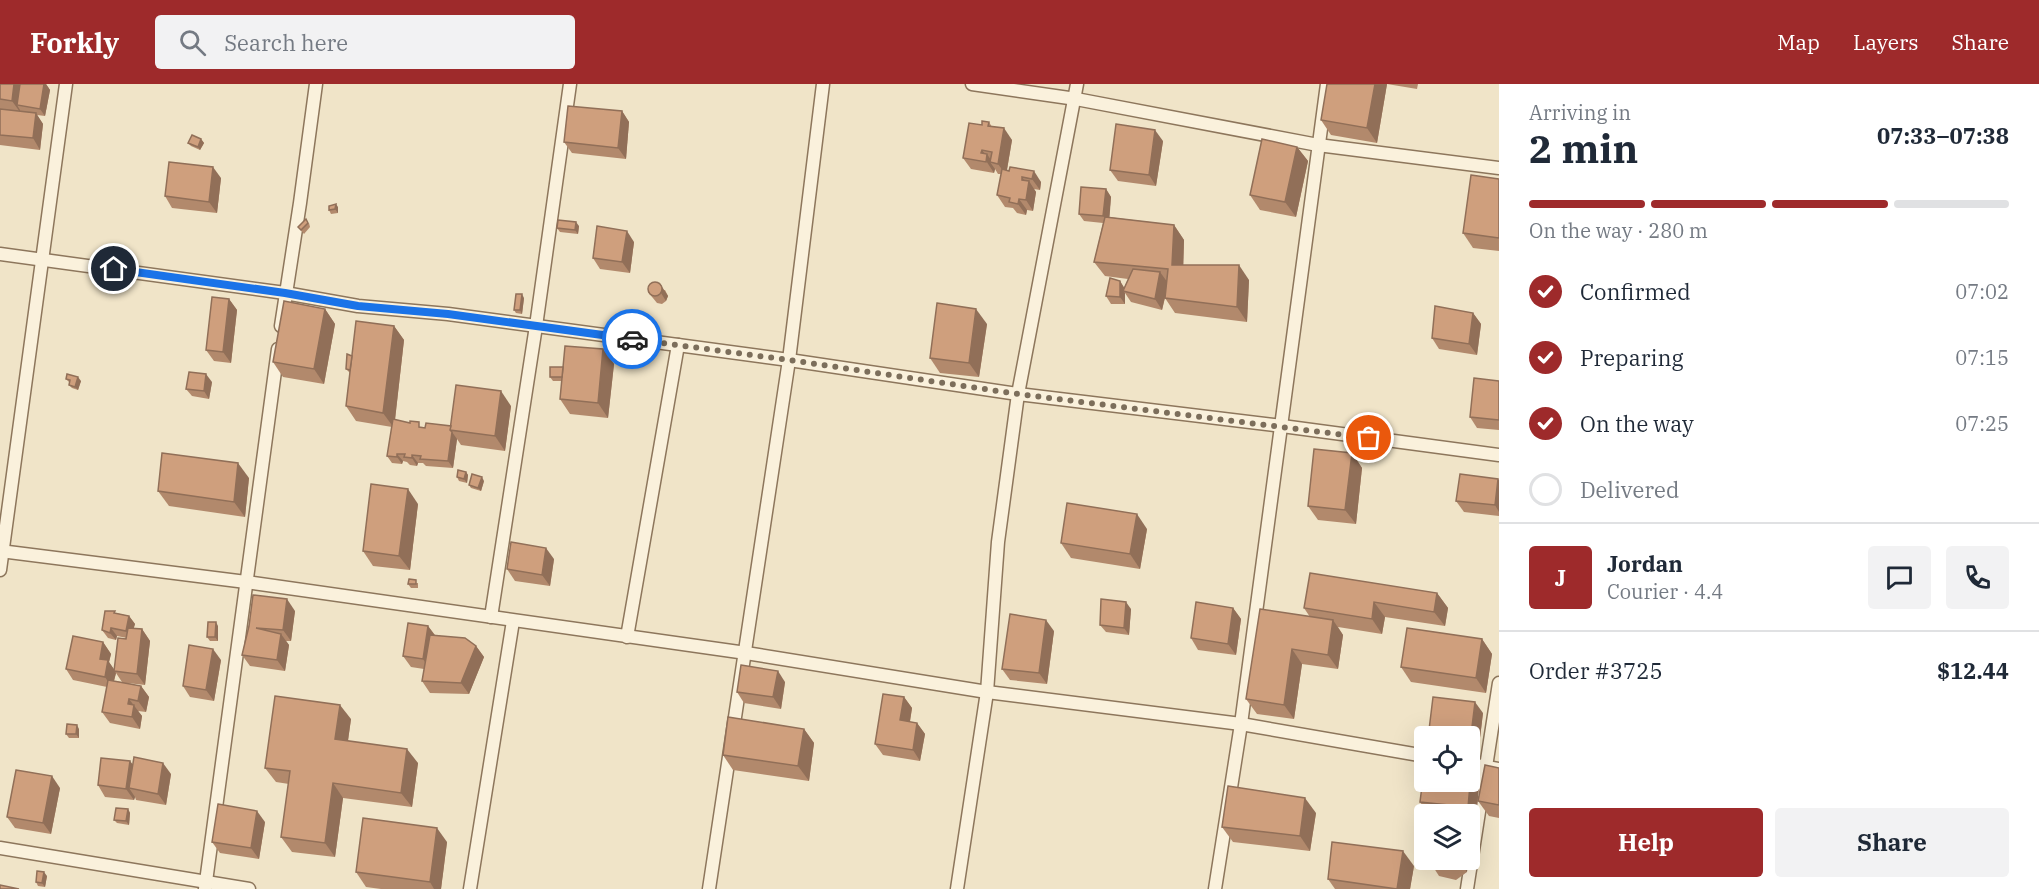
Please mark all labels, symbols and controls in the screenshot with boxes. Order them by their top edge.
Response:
search box [155,15,575,69]
text: Forkly [30,24,119,61]
icon: search [176,26,209,59]
text: Search here [224,28,348,57]
text: Map [1777,28,1820,56]
text: Layers [1853,28,1919,56]
text: Share [1952,28,2009,56]
text: Arriving in [1529,99,1631,126]
text: 07:33–07:38 [1877,121,2009,150]
text: 2 min [1529,123,1638,174]
text: On the way · 280 m [1529,217,1708,244]
pin [88,243,139,294]
icon: home [97,252,130,285]
icon: check [1529,275,1562,308]
text: Confirmed [1580,277,1691,306]
text: 07:02 [1955,278,2009,305]
courier [602,309,662,369]
icon: car [616,323,649,356]
icon: check [1529,341,1562,374]
text: Preparing [1580,343,1684,372]
text: 07:15 [1955,344,2009,371]
icon: check [1529,407,1562,440]
text: On the way [1580,409,1694,438]
text: 07:25 [1955,410,2009,437]
pin [1343,412,1394,463]
icon: bag [1352,421,1385,454]
text: Delivered [1580,475,1679,504]
button: chat [1868,546,1931,609]
button: phone [1946,546,2009,609]
text: Jordan [1607,549,1683,578]
text: J [1555,563,1566,592]
text: Courier · 4.4 [1607,578,1723,605]
text: Order #3725 [1529,656,1663,685]
text: $12.44 [1937,656,2009,685]
map controls [1414,726,1480,870]
button: locate [1414,726,1480,792]
button: layers [1414,804,1480,870]
button: Help [1529,808,1763,877]
button: Share [1775,808,2009,877]

